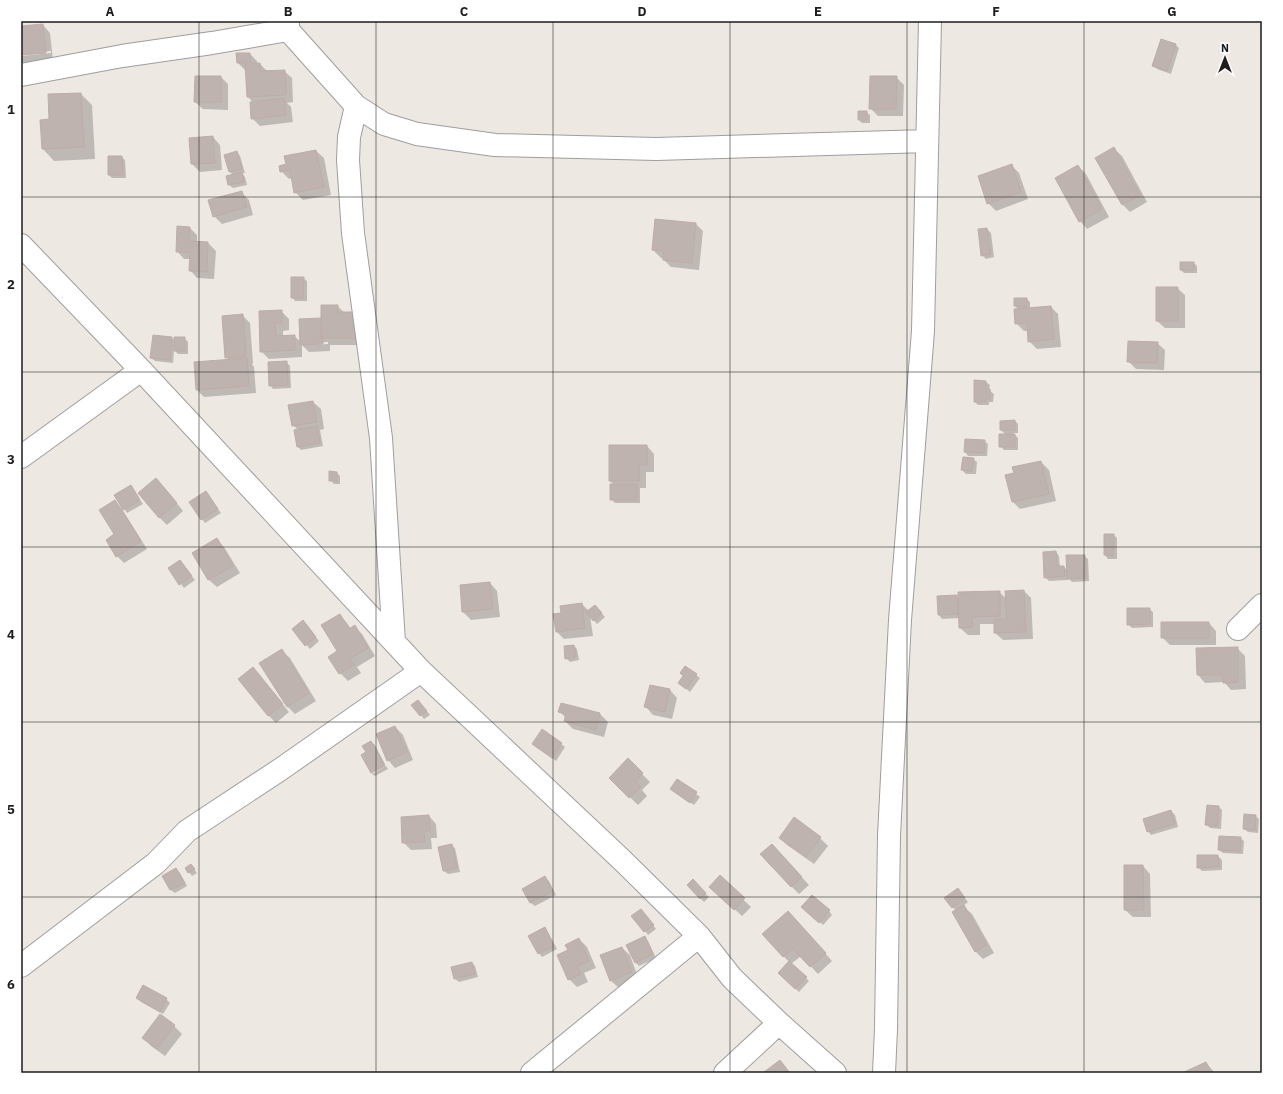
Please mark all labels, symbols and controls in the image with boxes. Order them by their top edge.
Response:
text: A [106,3,115,20]
text: B [284,3,293,20]
text: C [460,3,469,20]
text: D [637,3,647,20]
text: E [814,3,822,20]
text: F [992,3,1000,20]
text: G [1167,3,1177,20]
north arrow [1205,38,1245,78]
text: N [1221,41,1229,55]
text: 1 [7,101,15,118]
text: 2 [7,276,15,293]
text: 3 [7,451,15,468]
text: 4 [7,626,15,643]
text: 5 [7,801,15,818]
text: 6 [7,976,15,993]

